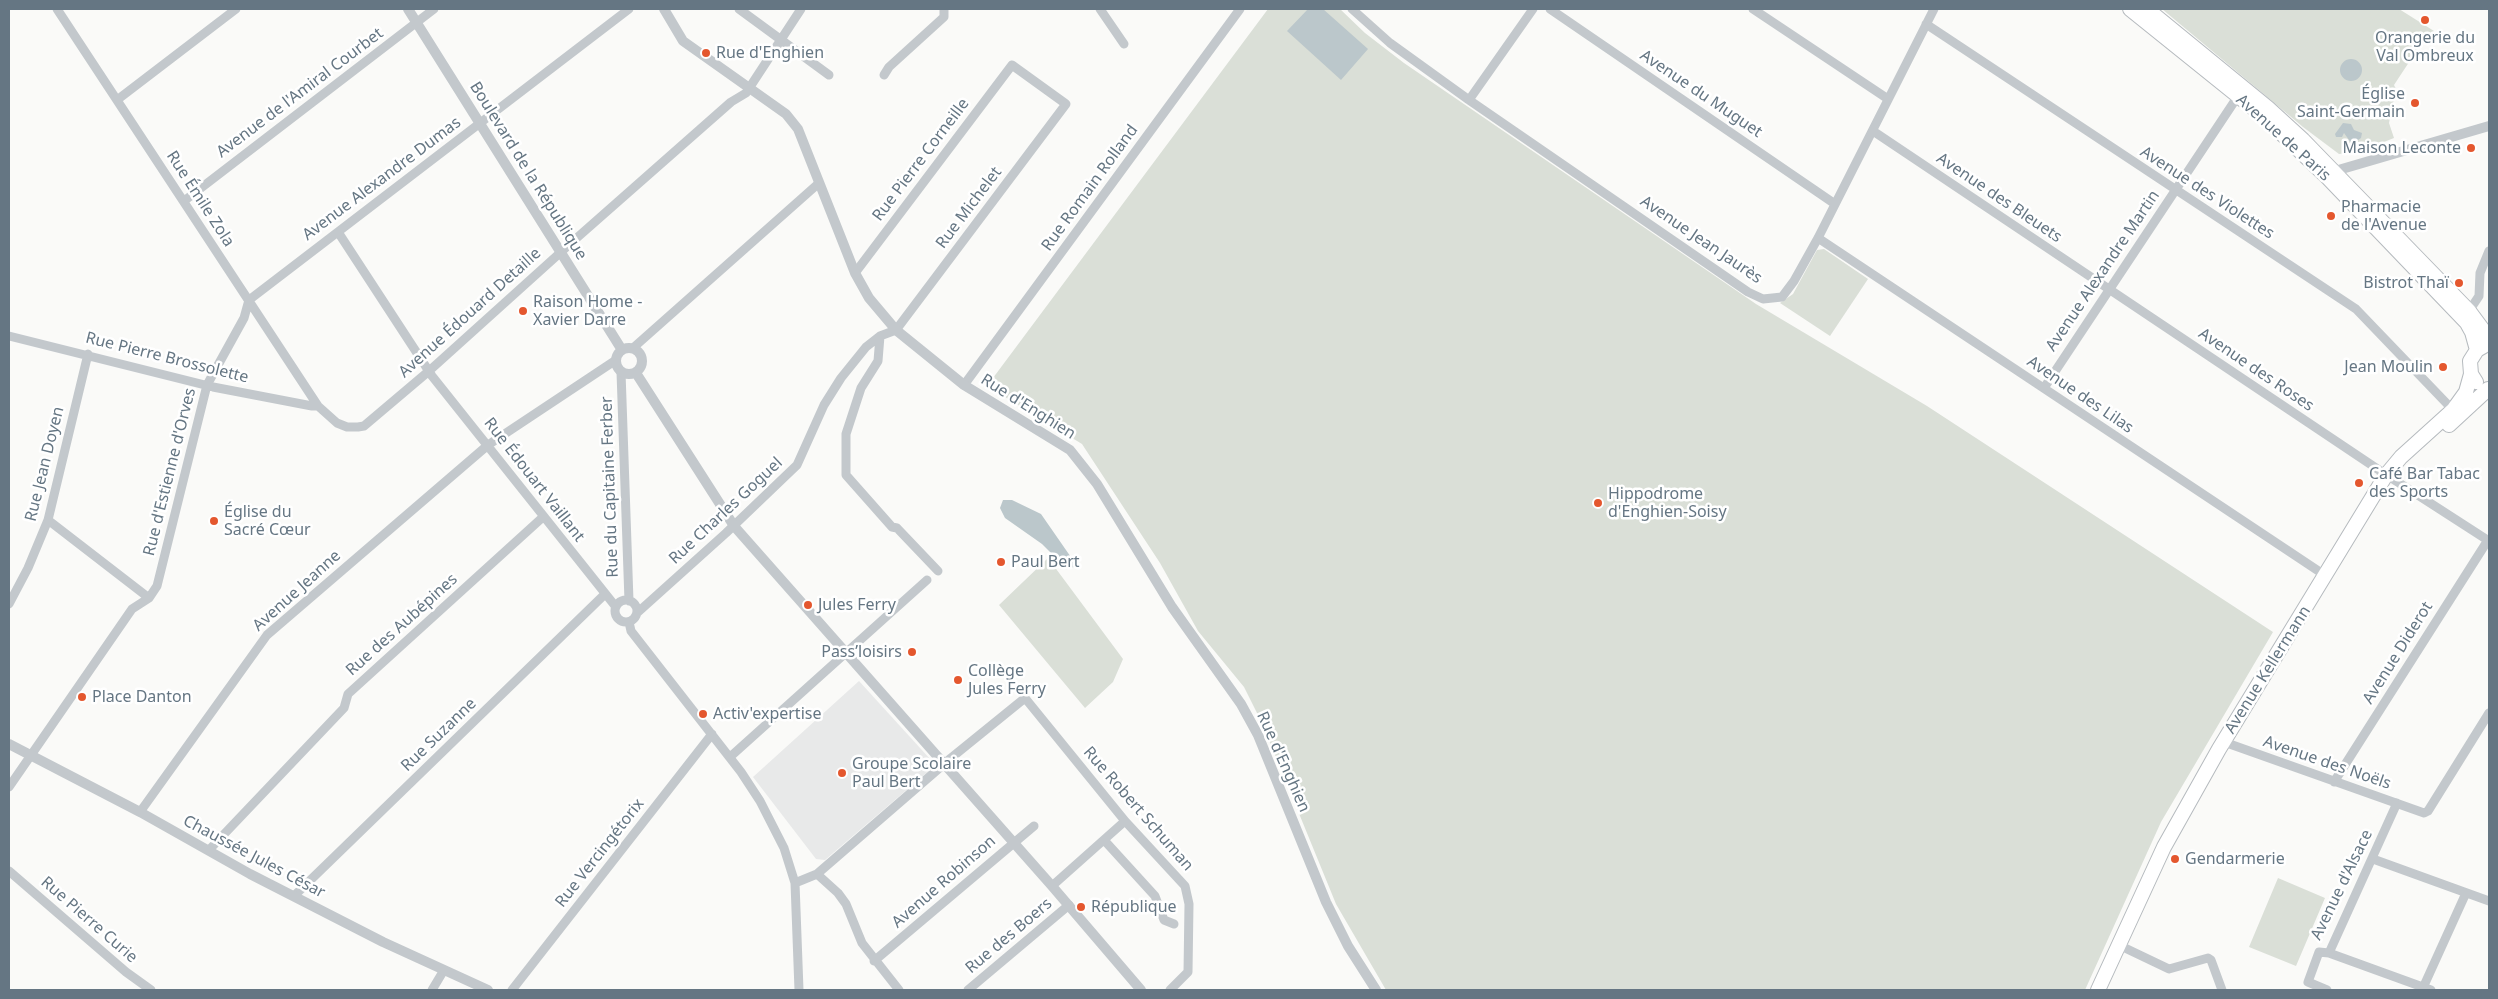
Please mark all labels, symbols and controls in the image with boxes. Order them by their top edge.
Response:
marker: Orangerie du Val Ombreux [2419,14,2431,26]
street label: Avenue de l'Amiral Courbet [213,24,387,162]
place label: Orangerie du Val Ombreux [2375,28,2475,66]
place label: Rue d'Enghien [716,43,824,63]
street label: Avenue du Muguet [1636,46,1766,142]
marker: Rue d'Enghien [700,47,712,59]
street label: Boulevard de la République [465,79,591,263]
place label: Église Saint-Germain [2297,84,2405,122]
street label: Avenue de Paris [2232,91,2334,185]
street label: Rue Pierre Corneille [869,95,973,225]
marker: Église Saint-Germain [2409,97,2421,109]
street label: Avenue Alexandre Dumas [299,113,465,245]
street label: Rue Romain Rolland [1038,121,1142,255]
place label: Maison Leconte [2343,138,2461,158]
marker: Maison Leconte [2465,142,2477,154]
street label: Avenue des Violettes [2136,143,2278,243]
street label: Rue Émile Zola [162,148,238,250]
street label: Avenue des Bleuets [1933,149,2065,247]
street label: Rue Michelet [932,163,1006,253]
street label: Avenue Alexandre Martin [2042,187,2164,355]
street label: Avenue Jean Jaurès [1636,192,1766,288]
place label: Pharmacie de l'Avenue [2341,197,2427,235]
marker: Pharmacie de l'Avenue [2325,210,2337,222]
street label: Avenue Édouard Detaille [395,244,545,382]
place label: Bistrot Thaï [2363,273,2449,293]
marker: Bistrot Thaï [2453,277,2465,289]
place label: Raison Home - Xavier Darre [533,292,642,330]
marker: Raison Home - Xavier Darre [517,305,529,317]
street label: Avenue des Roses [2195,324,2317,416]
street label: Rue Pierre Brossolette [84,328,250,388]
street label: Avenue des Lilas [2023,352,2137,438]
place label: Jean Moulin [2344,357,2433,377]
marker: Jean Moulin [2437,361,2449,373]
street label: Rue d'Enghien [977,370,1079,444]
street label: Rue d'Estienne d'Orves [140,386,200,558]
street label: Rue du Capitaine Ferber [597,396,623,578]
street label: Rue Jean Doyen [21,405,69,523]
street label: Rue Édouart Vaillant [480,414,588,546]
street label: Rue Charles Goguel [665,454,787,568]
place label: Café Bar Tabac des Sports [2369,464,2480,502]
marker: Café Bar Tabac des Sports [2353,477,2365,489]
place label: Hippodrome d'Enghien-Soisy [1608,484,1727,522]
marker: Hippodrome d'Enghien-Soisy [1592,497,1604,509]
place label: Église du Sacré Cœur [224,502,311,540]
marker: Église du Sacré Cœur [208,515,220,527]
street label: Avenue Jeanne [249,547,345,635]
place label: Paul Bert [1011,552,1080,572]
marker: Paul Bert [995,556,1007,568]
street label: Rue des Aubépines [342,570,462,680]
place label: Jules Ferry [818,595,896,615]
street label: Avenue Diderot [2359,598,2437,708]
marker: Jules Ferry [802,599,814,611]
street label: Avenue Kellermann [2221,603,2315,737]
place label: Pass’loisirs [821,642,902,662]
marker: Pass’loisirs [906,646,918,658]
place label: Collège Jules Ferry [968,661,1046,699]
marker: Collège Jules Ferry [952,674,964,686]
place label: Place Danton [92,687,192,707]
marker: Place Danton [76,691,88,703]
street label: Rue Suzanne [397,694,481,776]
place label: Activ'expertise [713,704,821,724]
marker: Activ'expertise [697,708,709,720]
street label: Rue d'Enghien [1252,709,1314,815]
street label: Avenue des Noëls [2261,732,2393,794]
street label: Rue Robert Schuman [1079,743,1197,875]
place label: Groupe Scolaire Paul Bert [852,754,971,792]
marker: Groupe Scolaire Paul Bert [836,767,848,779]
street label: Rue Vercingétorix [552,795,648,911]
street label: Chaussée Jules César [180,811,328,903]
street label: Avenue d'Alsace [2307,827,2377,943]
street label: Avenue Robinson [888,832,1000,932]
place label: Gendarmerie [2185,849,2285,869]
marker: Gendarmerie [2169,853,2181,865]
street label: Rue Pierre Curie [37,873,141,967]
street label: Rue des Boers [962,894,1056,978]
place label: République [1091,897,1177,917]
marker: République [1075,901,1087,913]

